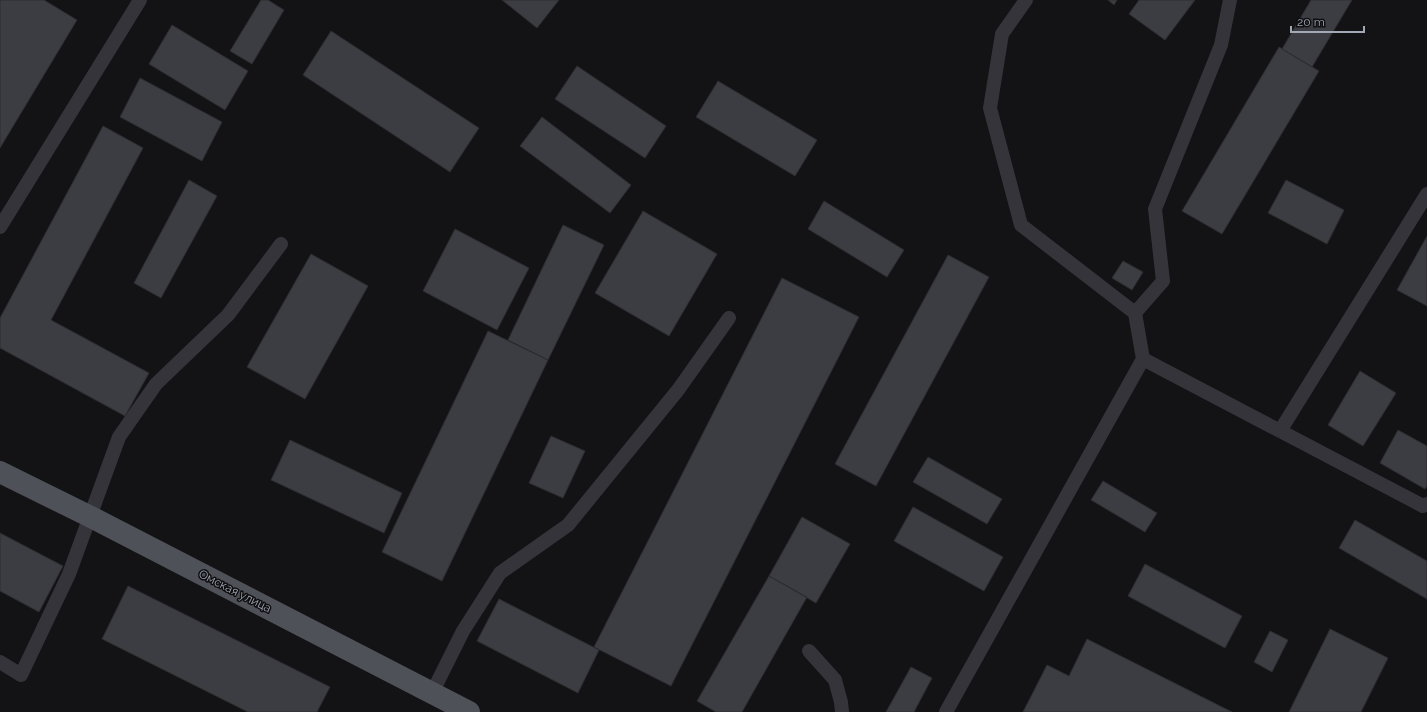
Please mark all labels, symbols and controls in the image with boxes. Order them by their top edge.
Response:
scale bar [1291,8,1364,34]
text: 20 m [1297,15,1325,29]
street label: Омская улица [196,567,274,615]

